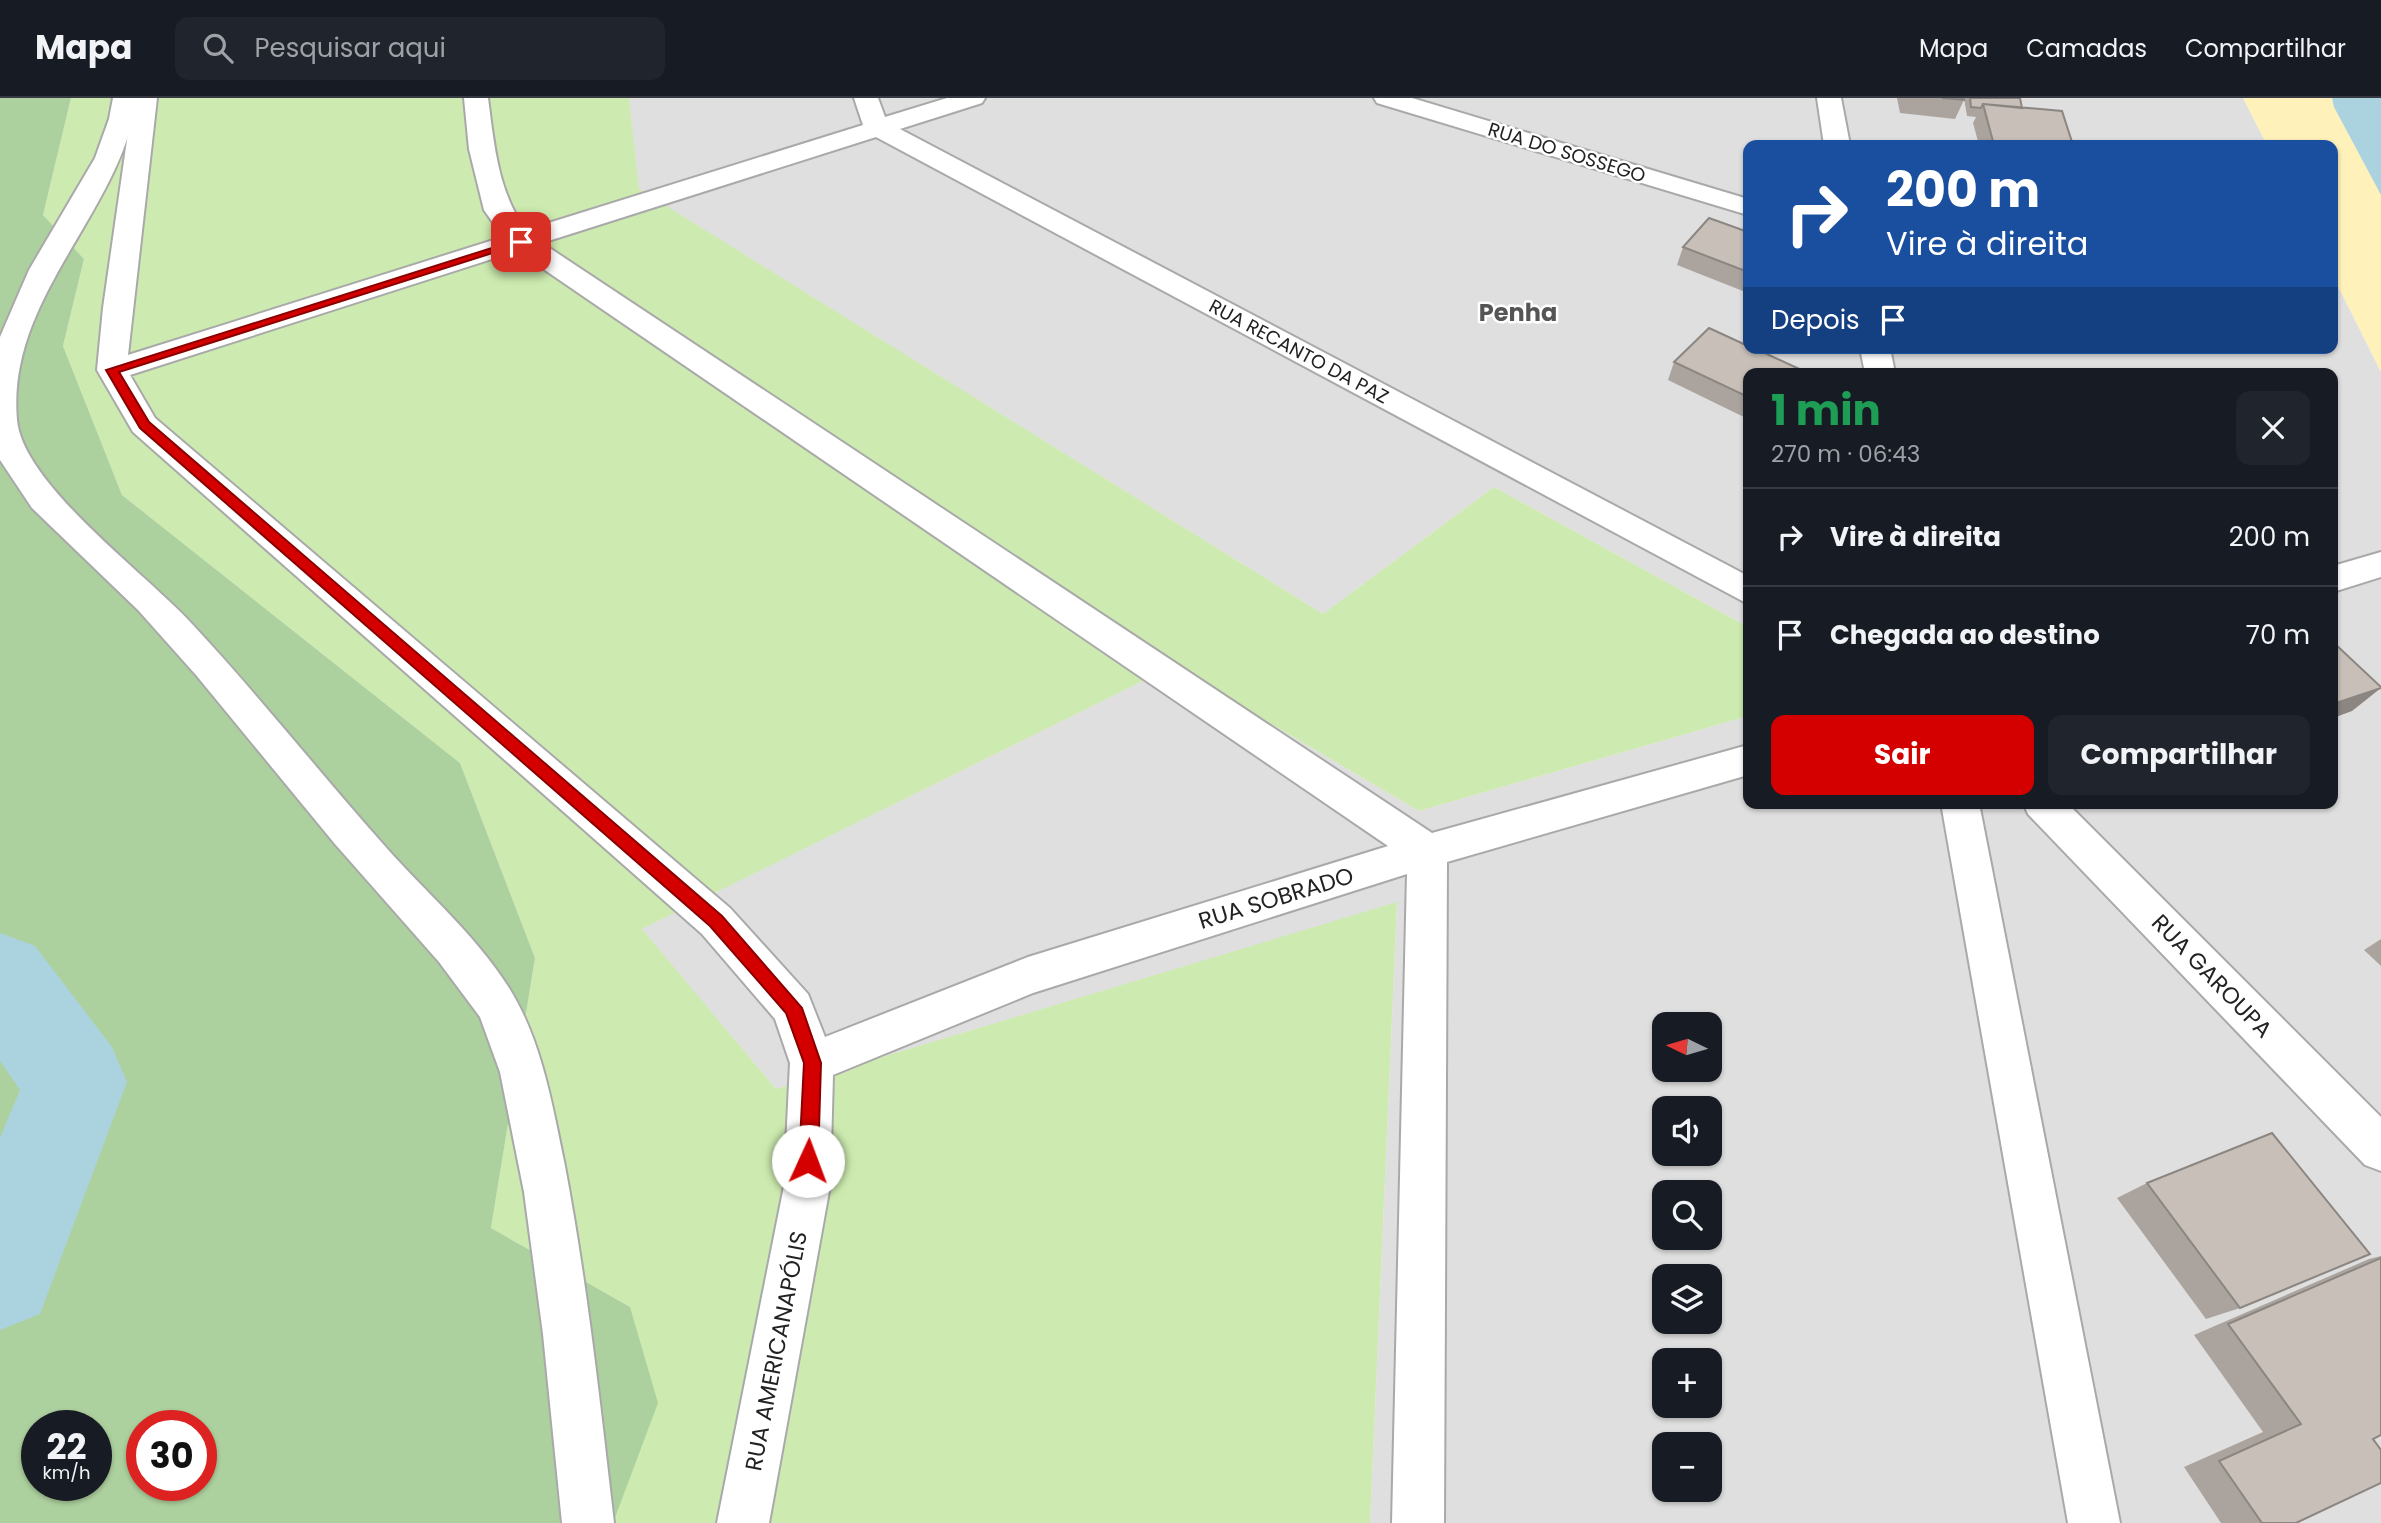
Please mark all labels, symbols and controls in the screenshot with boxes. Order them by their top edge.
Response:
search box [175,17,665,80]
text: Mapa [35,24,133,71]
icon: search [199,29,237,67]
text: Pesquisar aqui [255,30,446,66]
text: Mapa [1919,32,1988,65]
text: Camadas [2026,32,2147,65]
text: Compartilhar [2185,32,2346,65]
street label: RUA DO SOSSEGO [1485,116,1649,189]
text: 200 m [1886,156,2040,224]
icon: right [1771,168,1862,259]
pin [491,212,551,272]
text: Vire à direita [1886,221,2088,266]
icon: arrive [502,223,540,261]
street label: RUA RECANTO DA PAZ [1204,293,1393,410]
district label: Penha [1479,296,1557,329]
icon: arrive [1874,301,1912,339]
text: Depois [1771,302,1860,338]
text: 1 min [1771,381,1881,440]
button: close [2236,391,2310,465]
text: 270 m · 06:43 [1771,438,1920,470]
icon: right [1771,518,1809,556]
text: Vire à direita [1830,519,2001,555]
text: 200 m [2229,519,2310,555]
icon: arrive [1771,616,1809,654]
text: Chegada ao destino [1830,617,2100,653]
text: 70 m [2246,617,2310,653]
button: Sair [1771,715,2034,795]
button: Compartilhar [2048,715,2310,795]
street label: RUA SOBRADO [1195,859,1357,937]
street label: RUA GAROUPA [2145,907,2279,1045]
north arrow [1652,1012,1722,1082]
map controls [1652,1012,1722,1502]
button: sound [1652,1096,1722,1166]
position arrow [771,1124,845,1198]
button: search [1652,1180,1722,1250]
street label: RUA AMERICANAPÓLIS [737,1229,815,1473]
button: layers [1652,1264,1722,1334]
button: + [1652,1348,1722,1418]
speed limit sign: 30 [126,1410,217,1501]
text: 22 [47,1422,86,1471]
button: − [1652,1432,1722,1502]
text: km/h [43,1460,90,1485]

